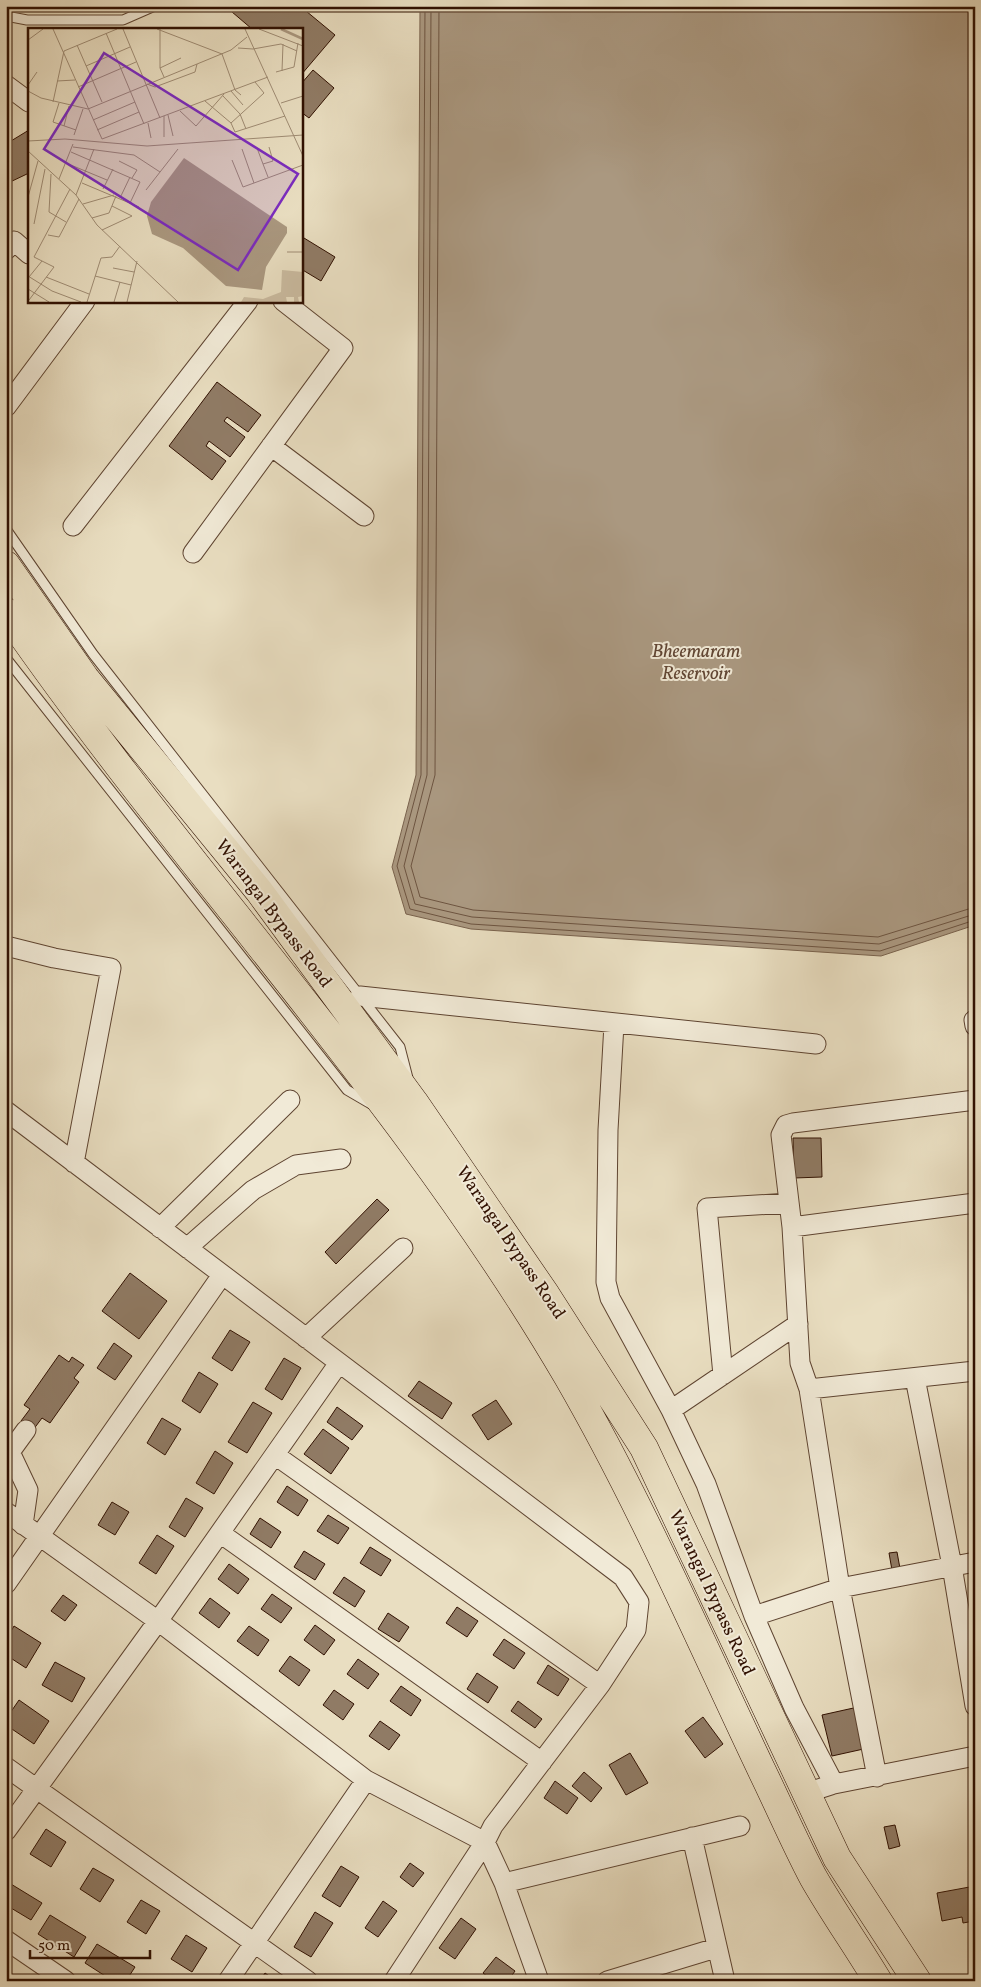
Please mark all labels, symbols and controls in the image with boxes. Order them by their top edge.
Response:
inset map [28,28,302,302]
water label: Bheemaram Reservoir [652,639,740,687]
street label: Warangal Bypass Road [209,835,337,993]
street label: Warangal Bypass Road [449,1161,571,1325]
street label: Warangal Bypass Road [662,1506,760,1680]
scale bar [30,1927,150,1959]
text: 50 m [38,1936,70,1957]

